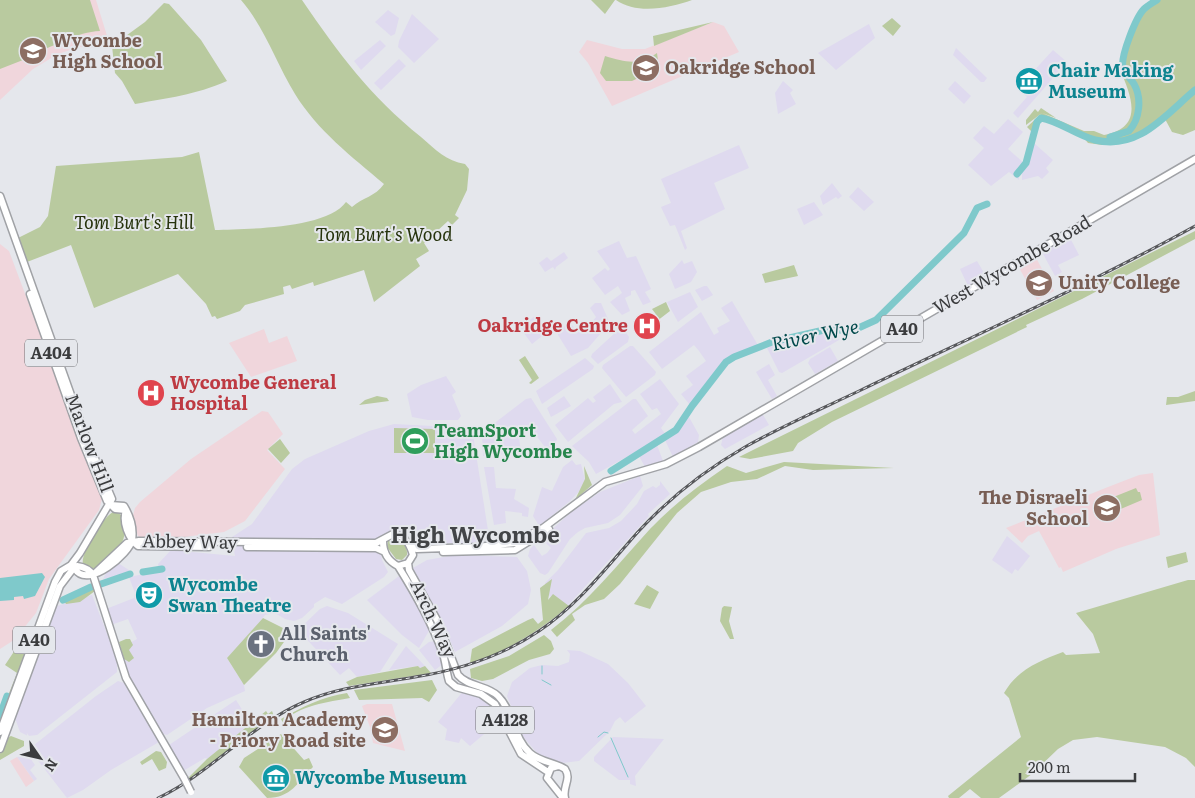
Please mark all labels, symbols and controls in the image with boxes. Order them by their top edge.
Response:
place label: Wycombe High School [52,26,163,74]
school or university icon: Wycombe High School [18,36,48,66]
school or university icon: Oakridge School [631,53,661,83]
place label: Oakridge School [665,53,816,80]
place label: Chair Making Museum [1048,56,1175,104]
museum icon: Chair Making Museum [1014,66,1044,96]
street label: West Wycombe Road [927,207,1095,320]
park label: Tom Burt's Hill [74,208,195,235]
park label: Tom Burt's Wood [315,220,453,247]
school or university icon: Unity College [1024,268,1054,298]
place label: Unity College [1058,268,1180,295]
place label: Oakridge Centre [477,311,628,338]
hospital icon: Oakridge Centre [632,311,662,341]
water label: River Wye [768,311,861,357]
road number: A40 [881,316,923,342]
road number: A404 [25,339,77,366]
place label: Wycombe General Hospital [170,368,337,416]
hospital icon: Wycombe General Hospital [136,378,166,408]
street label: Marlow Hill [59,389,122,496]
place label: TeamSport High Wycombe [434,416,572,464]
sports icon: TeamSport High Wycombe [400,426,430,456]
place label: The Disraeli School [979,483,1088,531]
school or university icon: The Disraeli School [1092,493,1122,523]
district label: High Wycombe [390,517,560,550]
street label: Abbey Way [142,526,239,555]
place label: Wycombe Swan Theatre [168,570,292,618]
street label: Arch Way [404,575,465,663]
theatre icon: Wycombe Swan Theatre [134,580,164,610]
place label: All Saints' Church [280,619,371,667]
road number: A40 [13,626,55,654]
church icon: All Saints' Church [246,629,276,659]
place label: Hamilton Academy - Priory Road site [192,705,366,753]
road number: A4128 [476,706,534,734]
school or university icon: Hamilton Academy - Priory Road site [370,715,400,745]
north arrow [15,733,65,783]
scale bar [1020,750,1135,782]
text: N [40,755,63,776]
text: 200 m [1028,755,1071,778]
museum icon: Wycombe Museum [261,763,291,793]
place label: Wycombe Museum [295,763,467,790]

